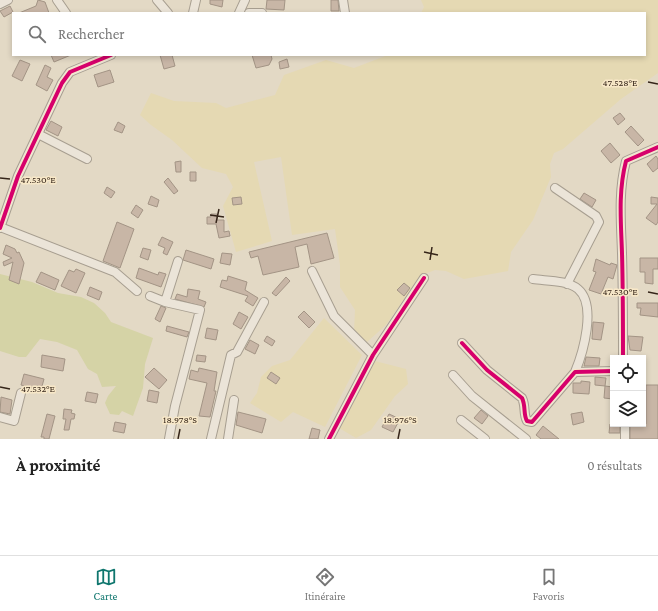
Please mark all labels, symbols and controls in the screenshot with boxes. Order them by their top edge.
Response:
search box [12,12,646,56]
icon: search [26,23,48,45]
text: Rechercher [58,26,125,42]
text: 47.528°E [603,77,638,88]
text: 47.530°E [20,174,56,185]
text: 47.530°E [602,286,638,297]
map controls [610,355,646,427]
button: locate [610,355,646,391]
text: 47.532°E [21,383,56,394]
button: layers [610,391,646,427]
text: 18.978°S [163,414,197,425]
text: 18.976°S [383,414,417,425]
text: À proximité [16,456,100,475]
text: 0 résultats [587,458,642,473]
tab: Carte [94,566,117,602]
tab: Itinéraire [305,566,345,602]
tab: Favoris [533,566,564,602]

